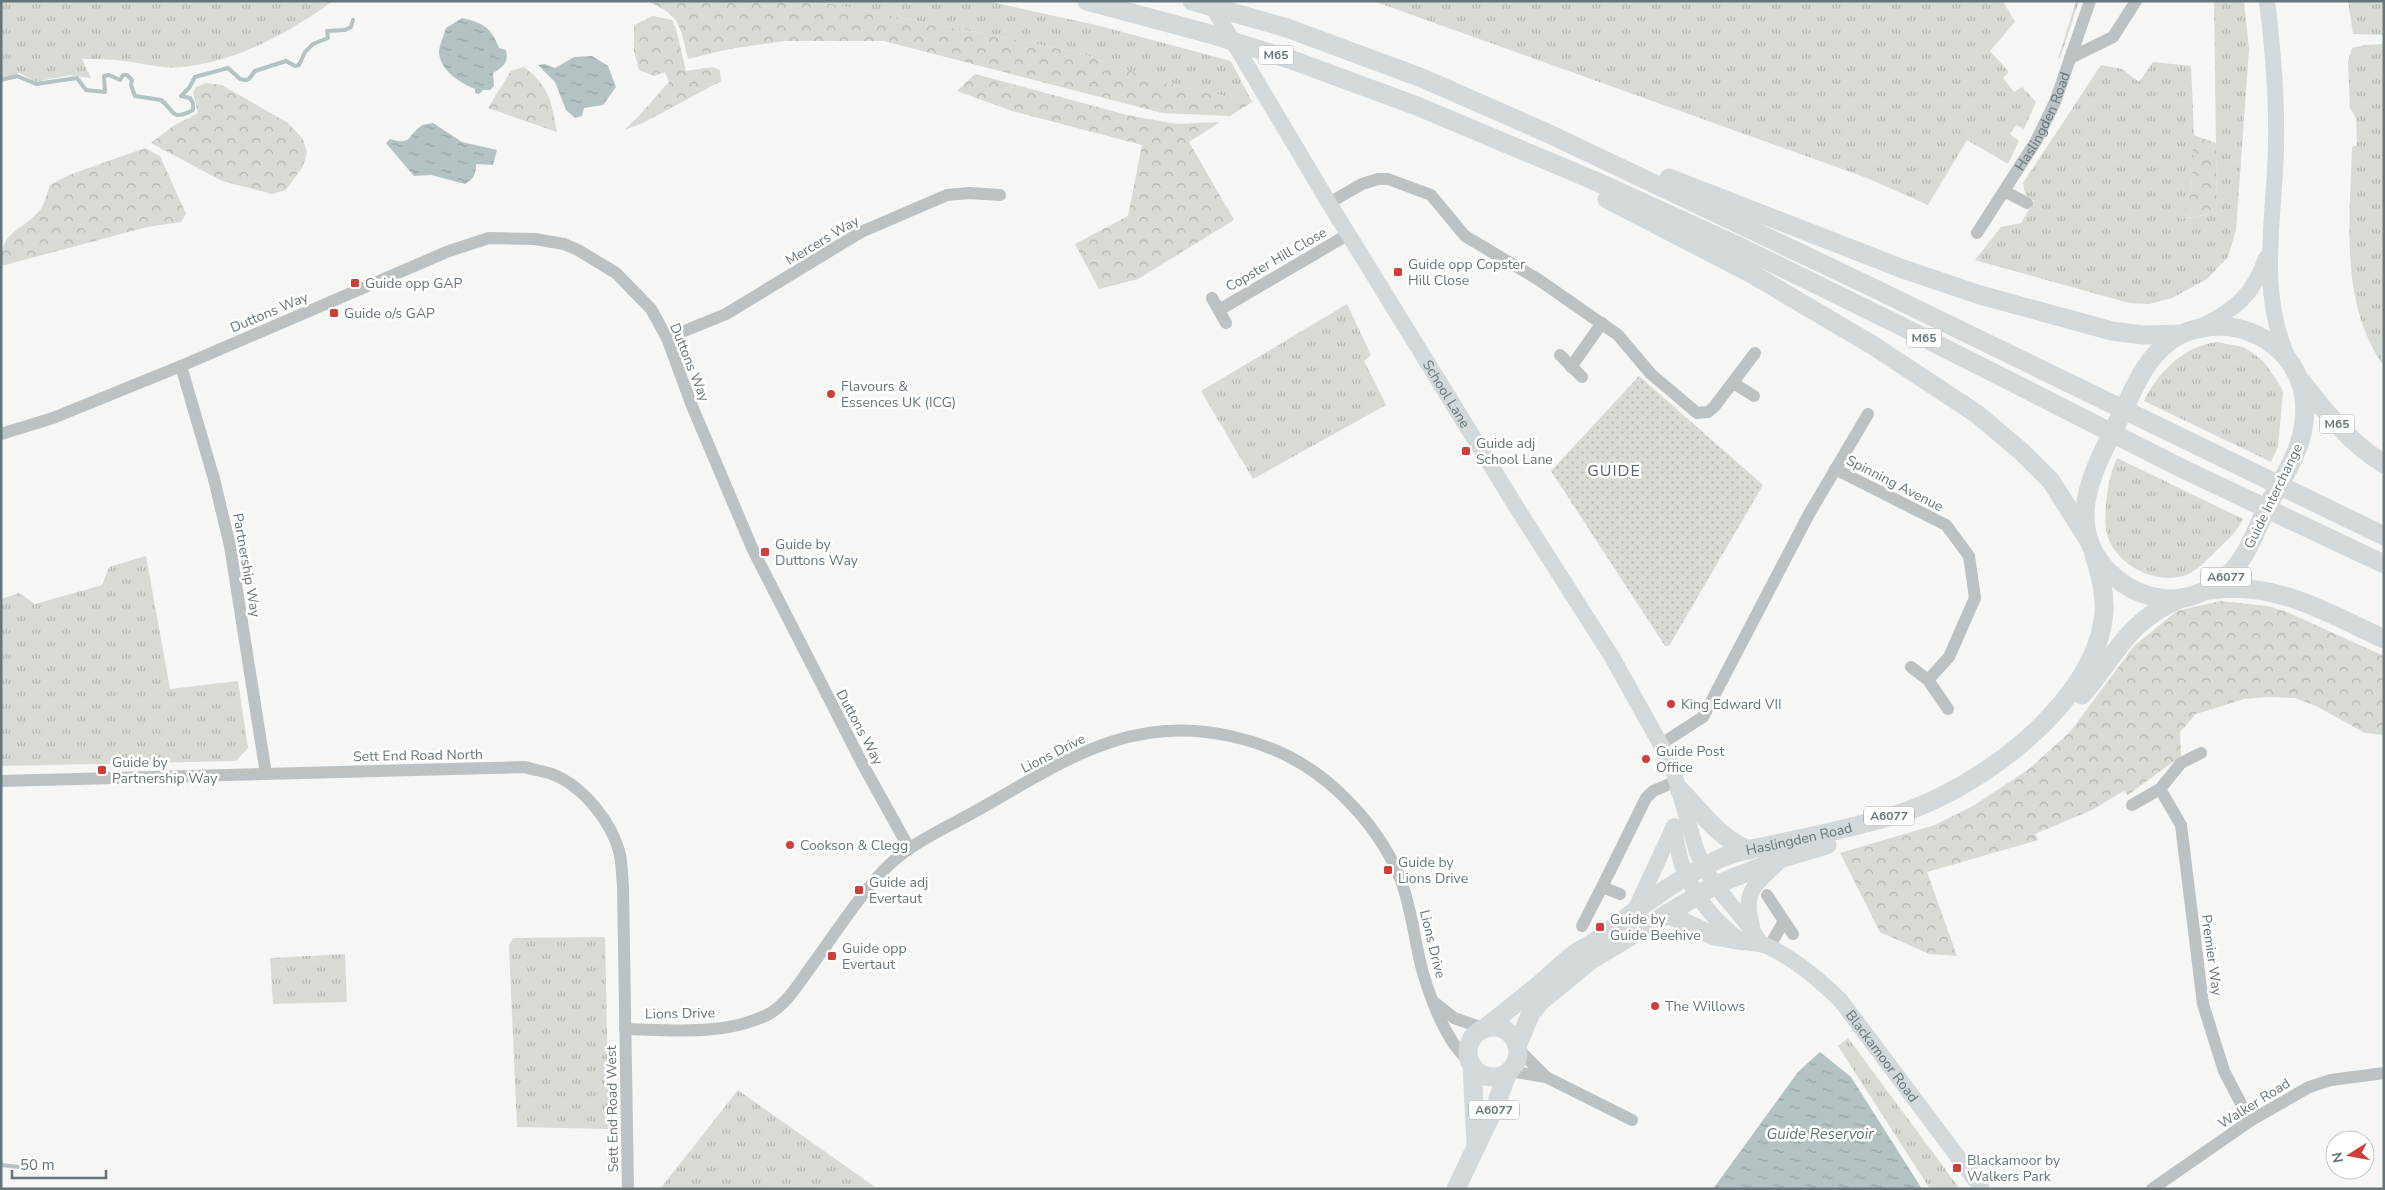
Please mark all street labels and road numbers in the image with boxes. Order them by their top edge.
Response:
road number: M65 [1258,46,1294,64]
street label: Haslingden Road [2010,69,2075,175]
street label: Mercers Way [782,211,863,270]
street label: Copster Hill Close [1222,223,1330,296]
street label: Duttons Way [227,287,312,337]
street label: Duttons Way [665,320,714,405]
road number: M65 [1906,328,1942,348]
street label: School Lane [1418,356,1474,432]
road number: M65 [2320,414,2354,434]
street label: Guide Interchange [2240,441,2307,552]
street label: Spinning Avenue [1843,451,1947,516]
street label: Partnership Way [228,512,265,619]
road number: A6077 [2201,568,2251,586]
street label: Duttons Way [832,686,888,769]
street label: Lions Drive [1018,729,1089,778]
street label: Sett End Road North [353,745,483,766]
road number: A6077 [1864,806,1914,826]
street label: Haslingden Road [1744,818,1854,860]
street label: Lions Drive [1415,908,1450,980]
street label: Premier Way [2196,913,2227,998]
street label: Lions Drive [645,1003,715,1024]
street label: Blackamoor Road [1841,1006,1923,1106]
street label: Sett End Road West [602,1045,623,1173]
street label: Walker Road [2215,1074,2294,1133]
road number: A6077 [1469,1100,1519,1120]

